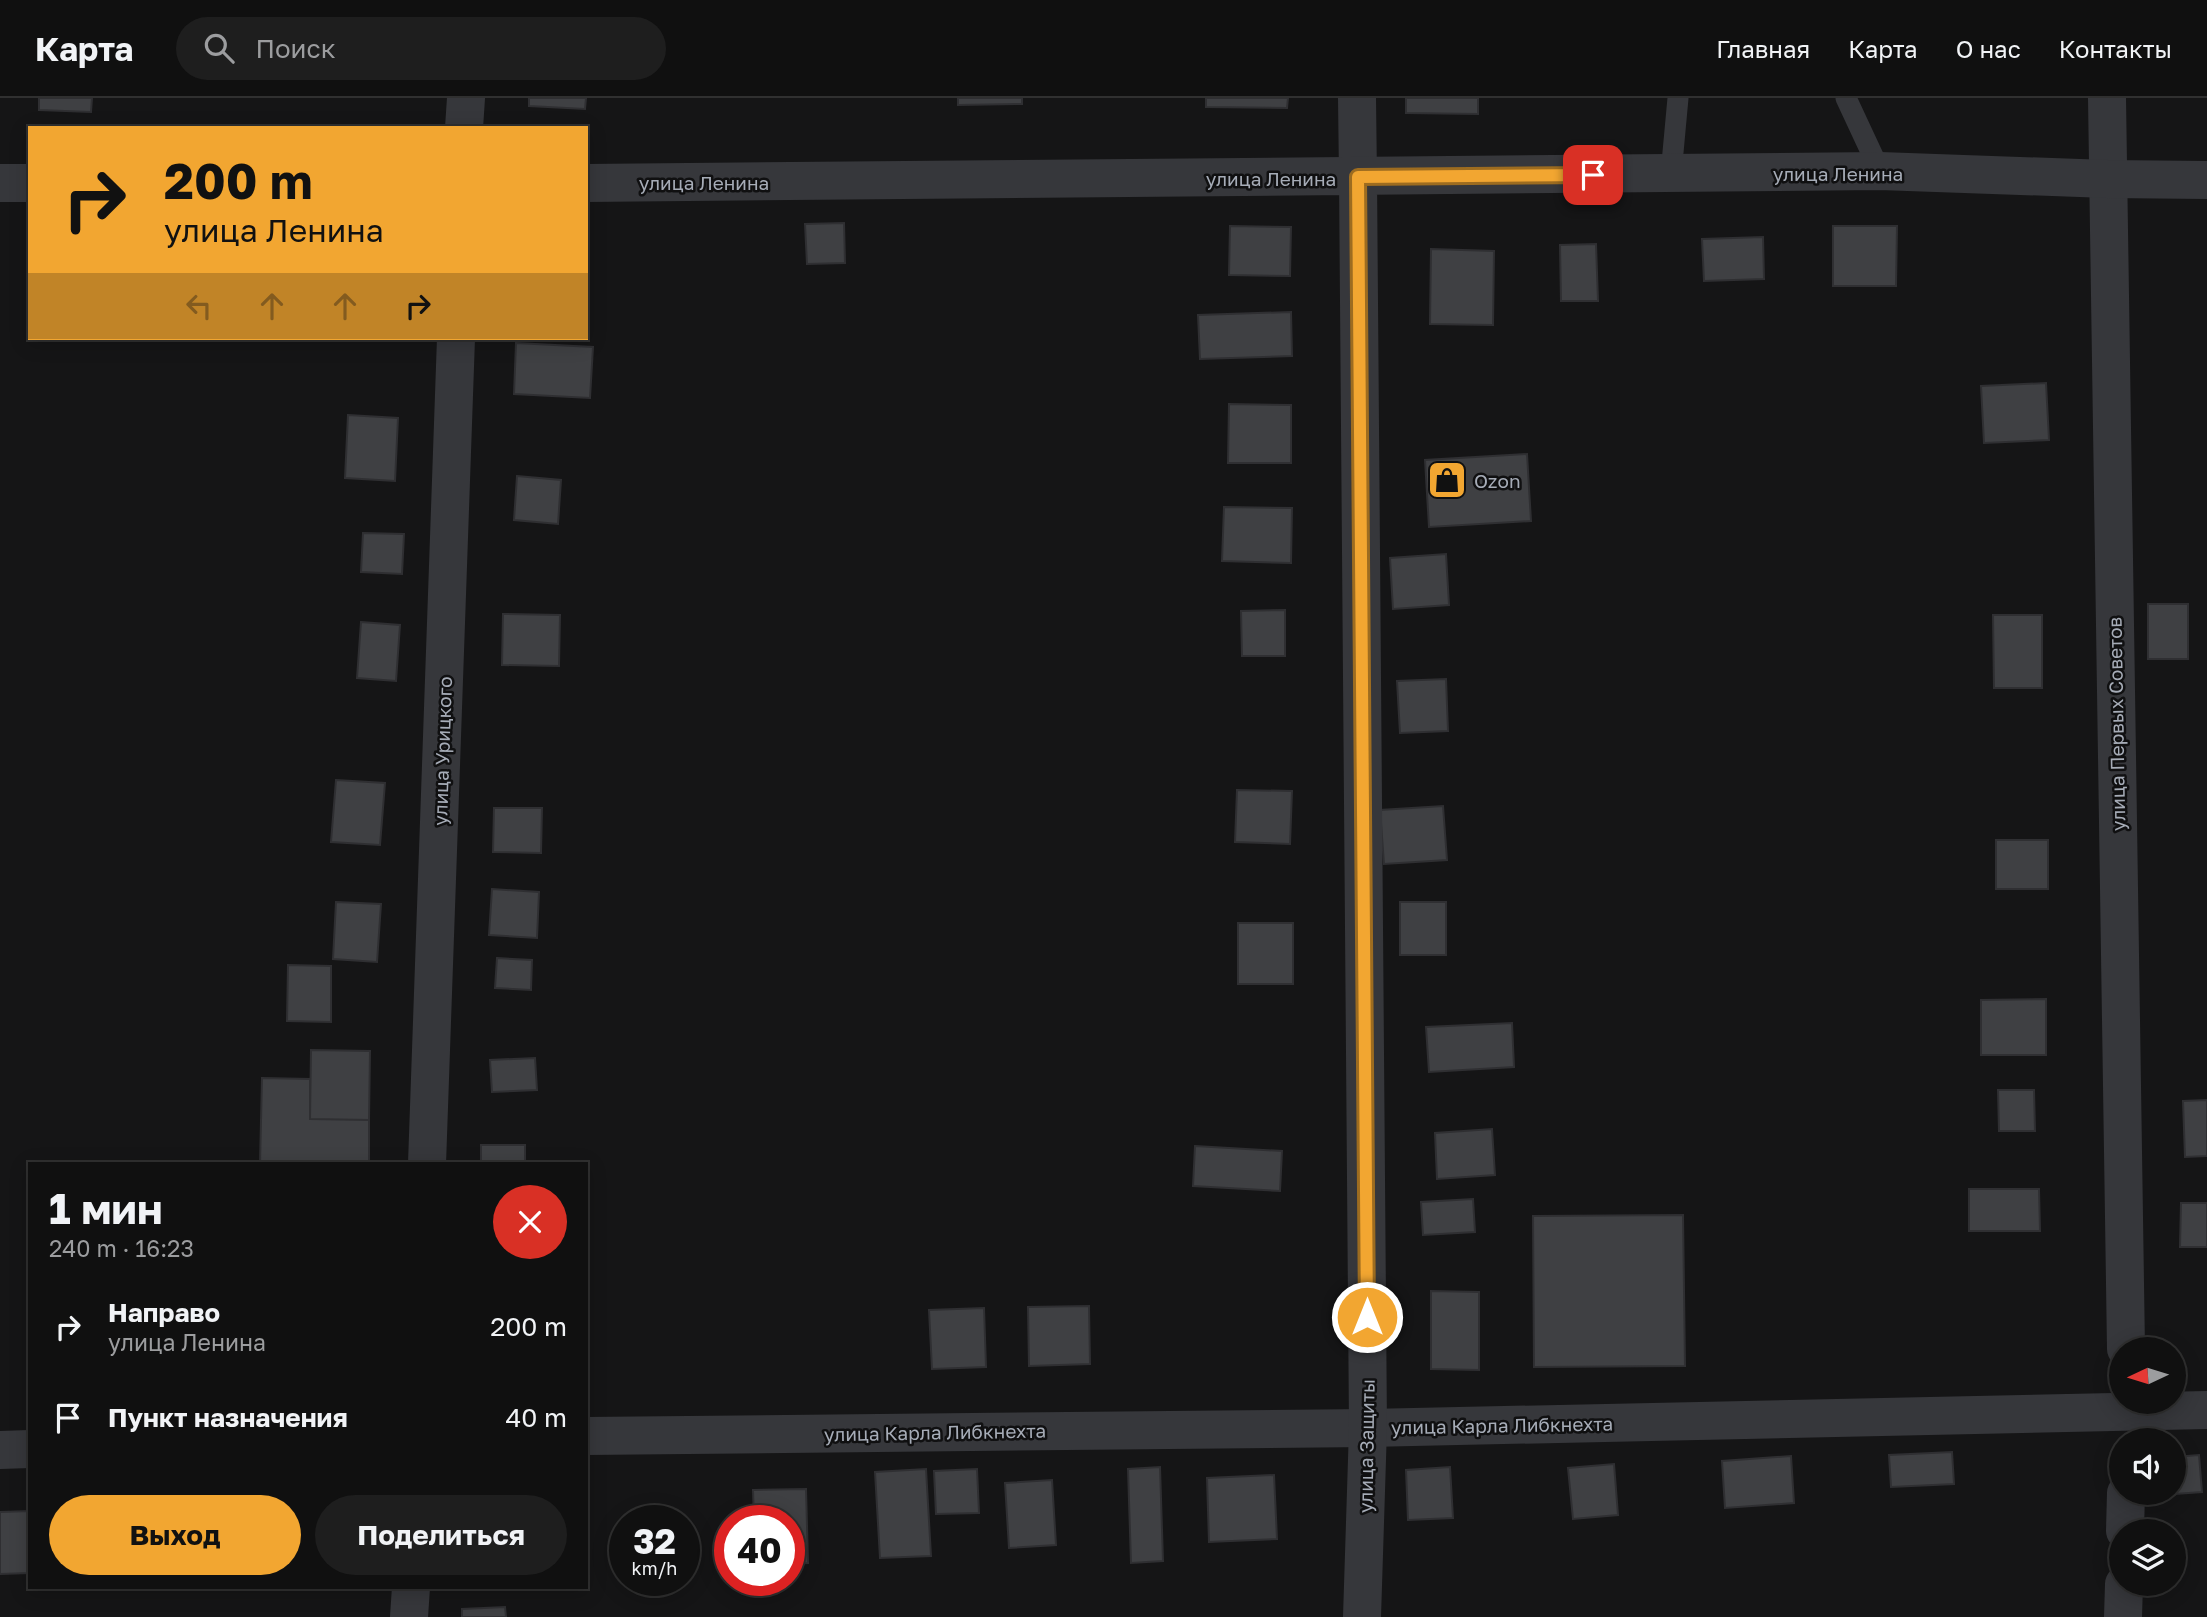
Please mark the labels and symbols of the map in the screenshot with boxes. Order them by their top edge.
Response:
pin [1563,145,1623,205]
street label: улица Ленина [1773,162,1903,185]
street label: улица Ленина [1206,167,1336,190]
street label: улица Ленина [639,171,769,194]
shop icon: Ozon [1426,459,1468,501]
place label: Ozon [1474,469,1521,492]
street label: улица Первых Советов [2103,617,2129,831]
street label: улица Урицкого [428,676,456,826]
position arrow [1330,1280,1404,1354]
north arrow [2109,1337,2186,1414]
street label: улица Защиты [1353,1379,1379,1513]
street label: улица Карла Либкнехта [1391,1412,1613,1438]
street label: улица Карла Либкнехта [824,1419,1046,1445]
speed limit sign: 40 [714,1505,805,1596]

